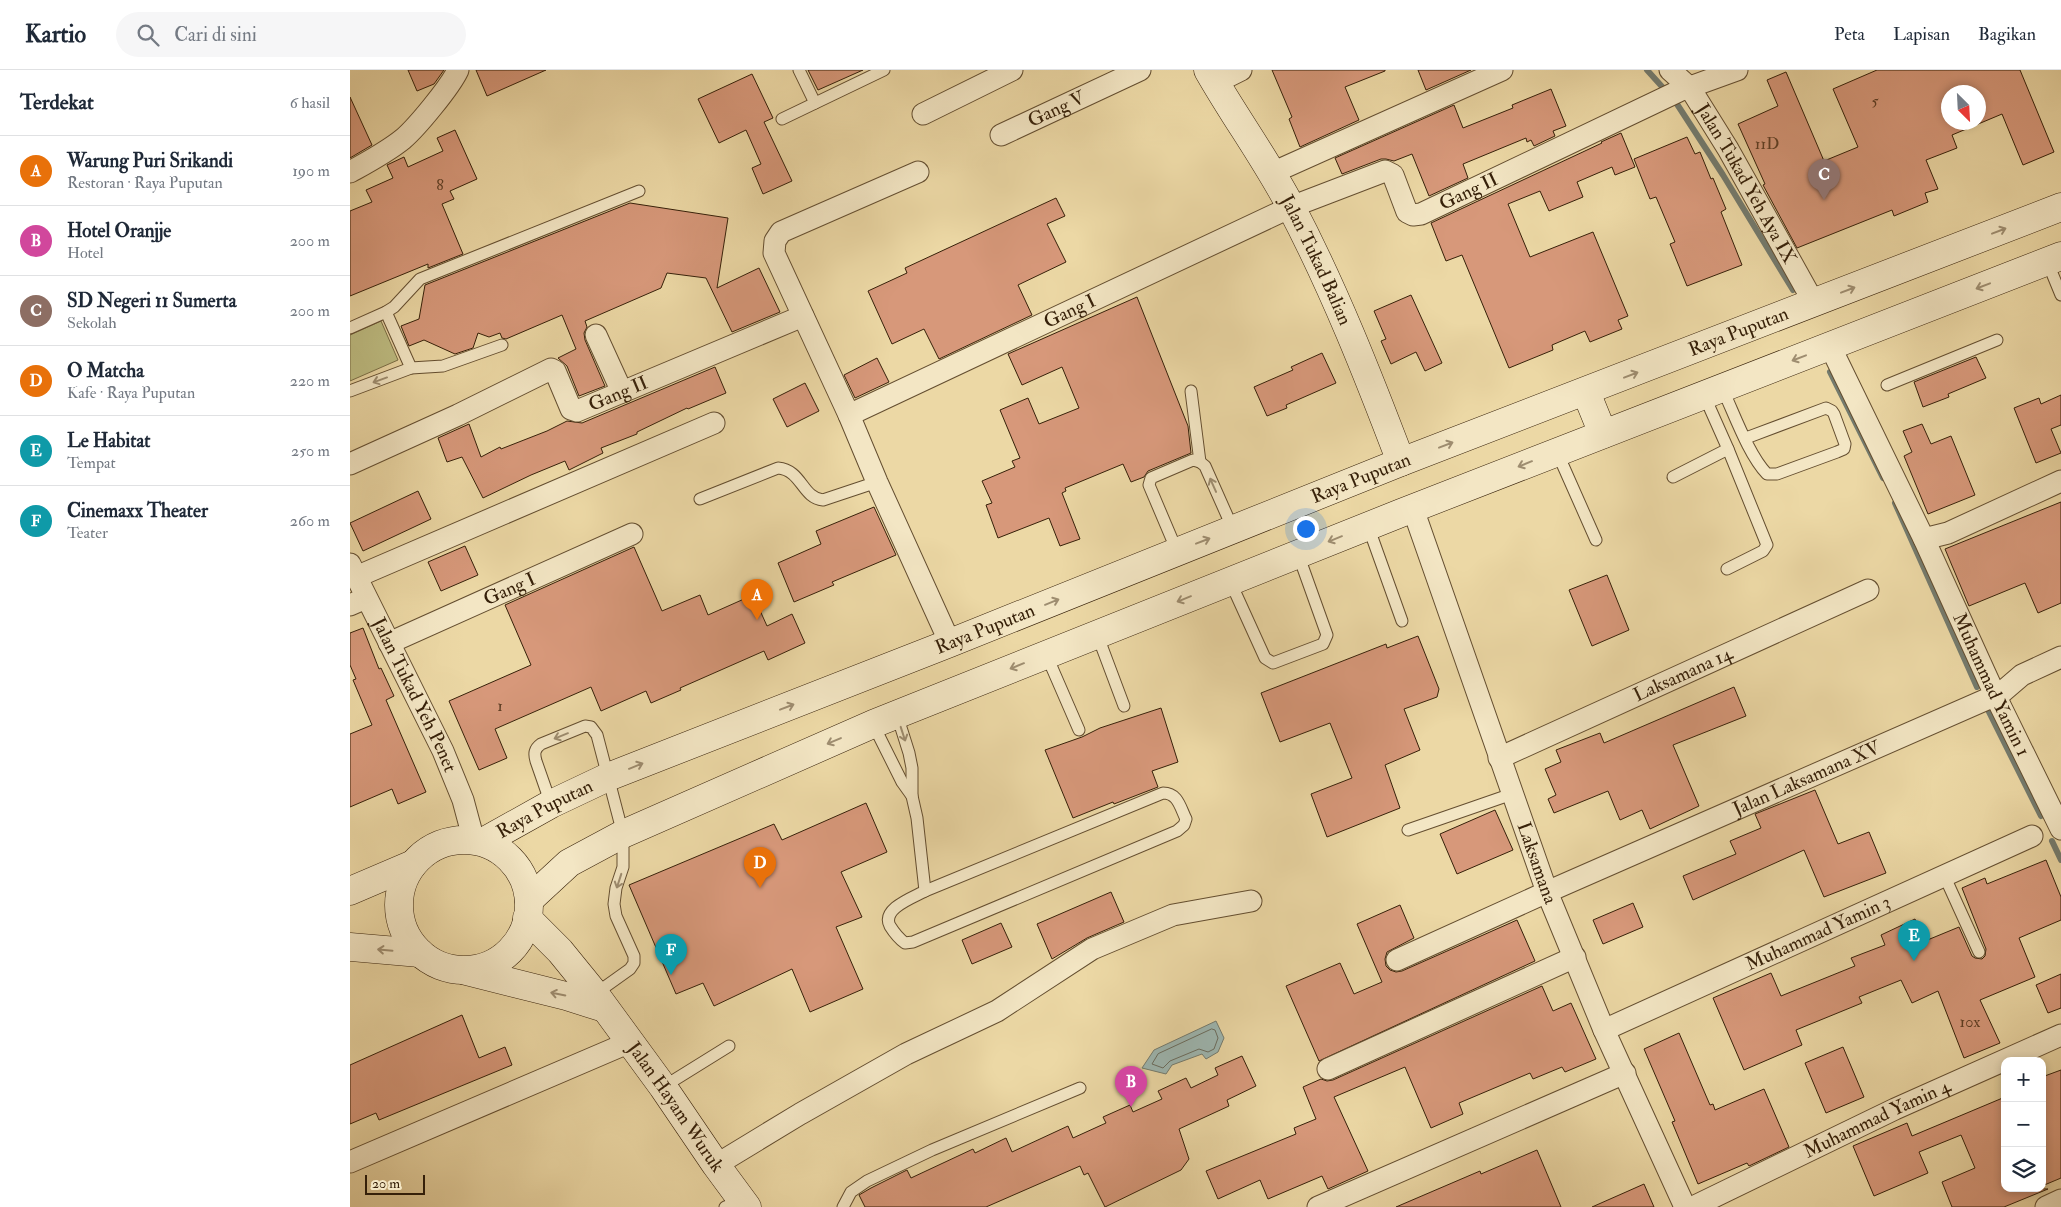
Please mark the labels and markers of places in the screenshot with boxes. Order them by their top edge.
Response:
pin: C [1808,159,1840,200]
pin: A [741,579,773,620]
pin: D [744,847,776,888]
pin: E [1898,920,1930,961]
pin: F [655,934,687,975]
pin: B [1115,1066,1147,1107]

